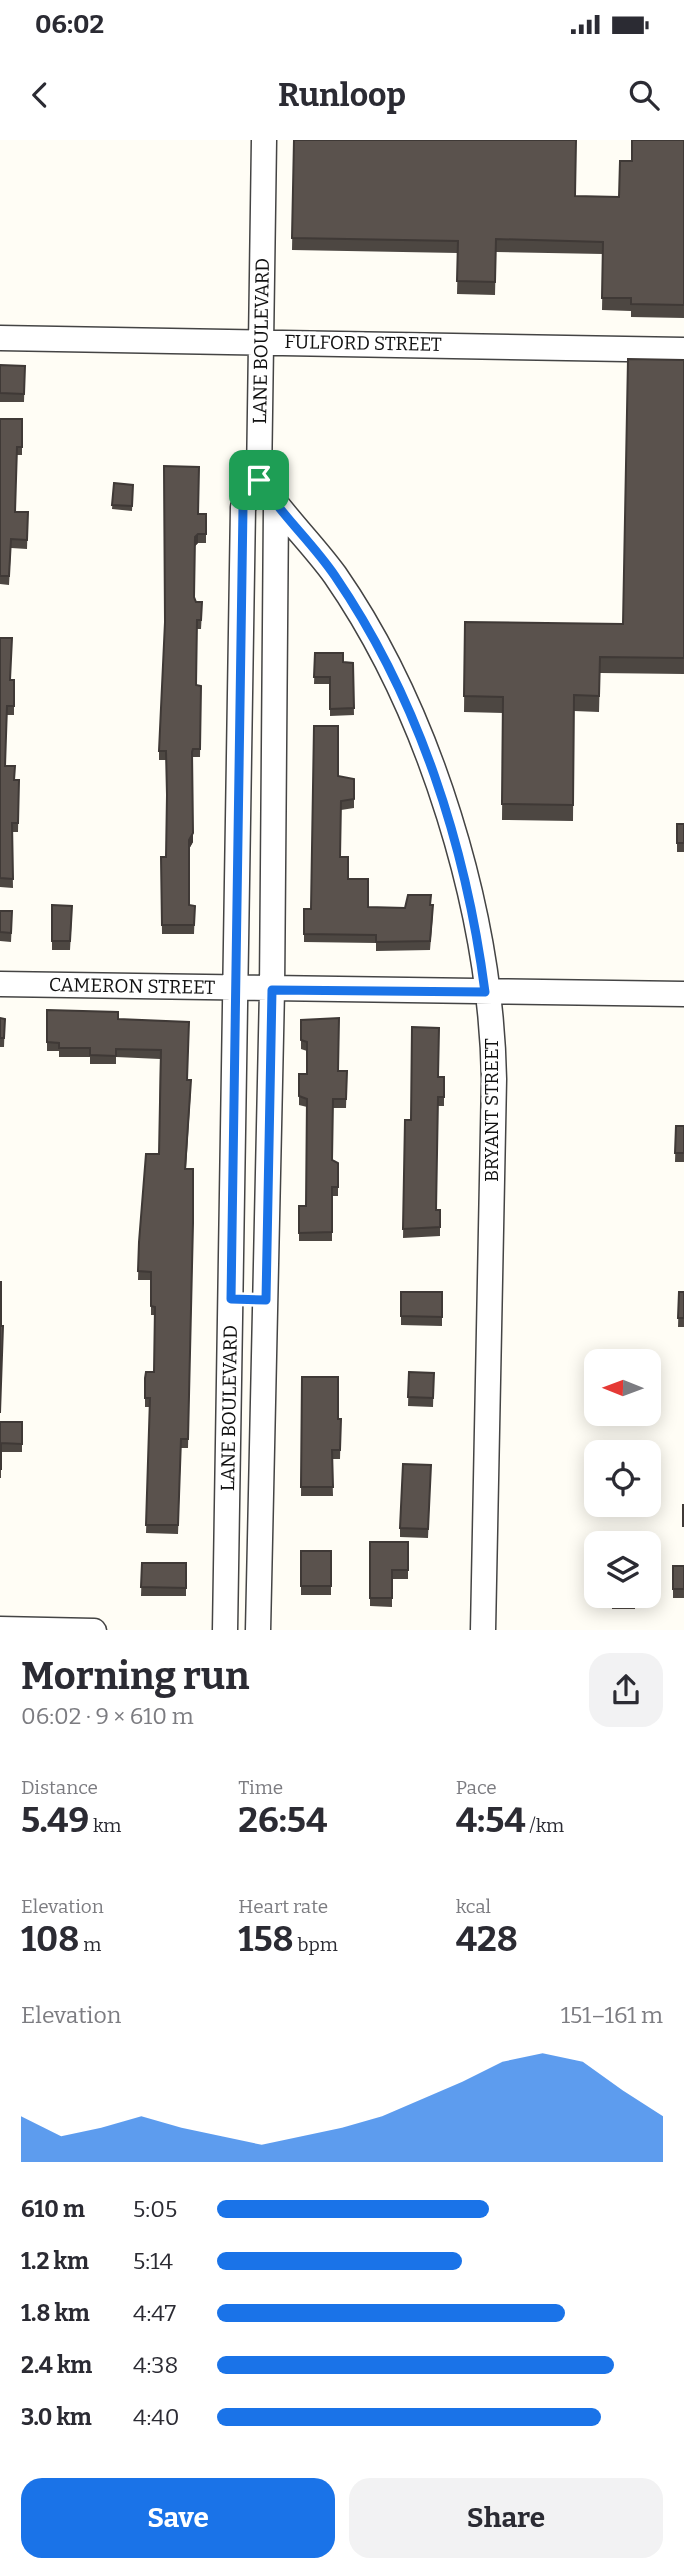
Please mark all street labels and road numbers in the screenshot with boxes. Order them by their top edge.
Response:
street label: LANE BOULEVARD [248,258,274,424]
street label: FULFORD STREET [284,330,442,356]
street label: CAMERON STREET [49,973,215,999]
street label: BRYANT STREET [480,1038,503,1182]
street label: LANE BOULEVARD [216,1325,242,1491]

